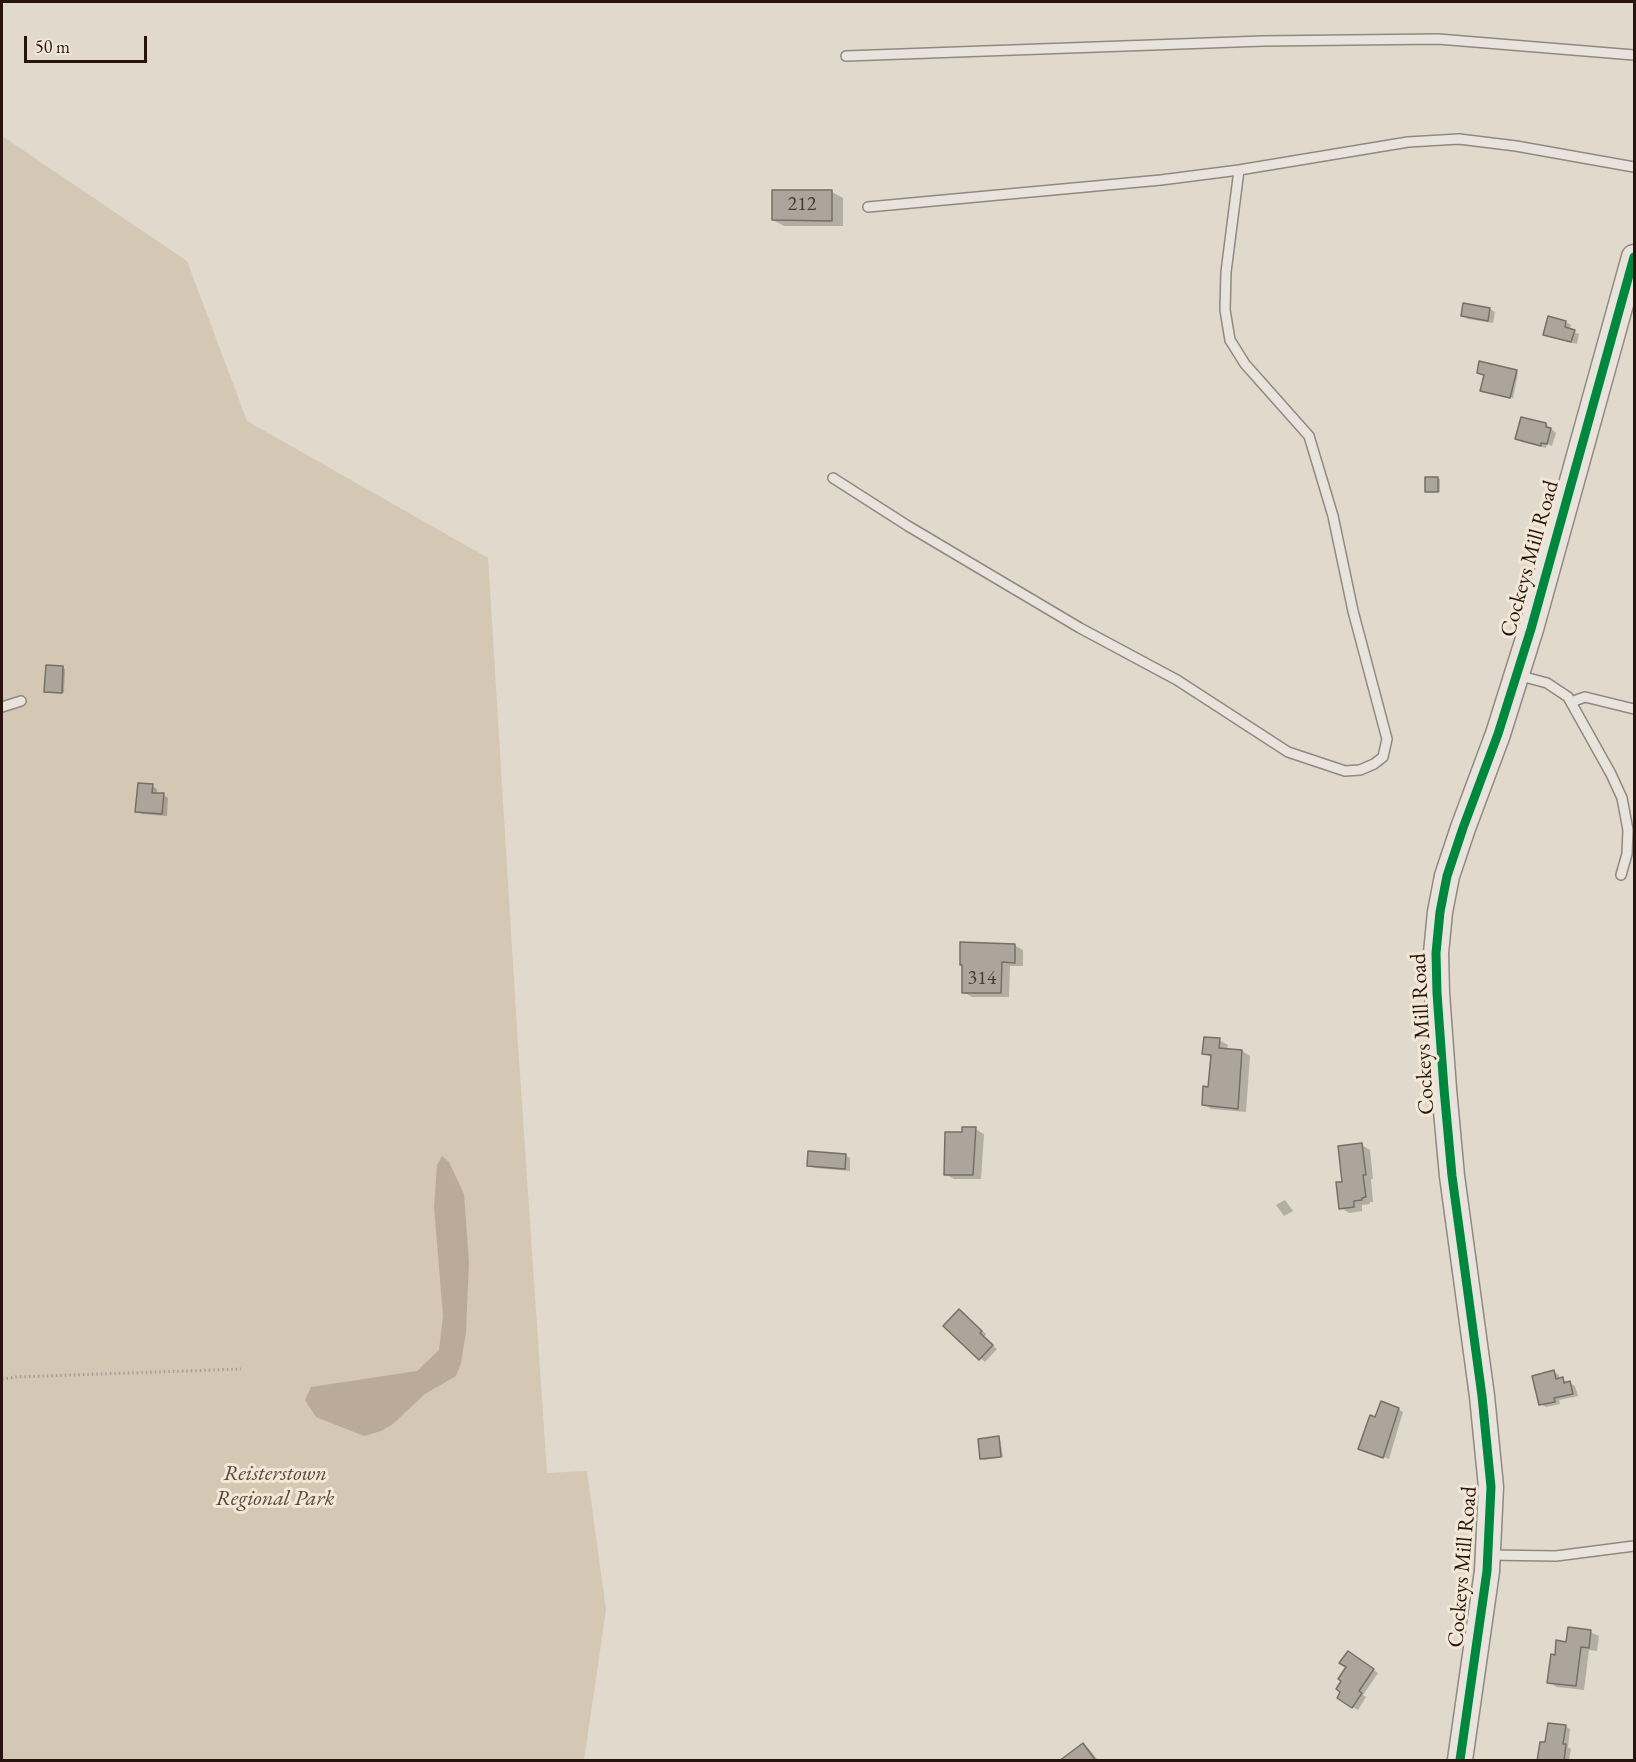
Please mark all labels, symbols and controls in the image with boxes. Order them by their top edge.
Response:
scale bar [27,24,150,62]
text: 50 m [35,35,70,58]
house number: 212 [788,193,816,217]
street label: Cockeys Mill Road [1495,478,1565,640]
street label: Cockeys Mill Road [1406,953,1440,1115]
house number: 314 [968,967,996,991]
park label: Reisterstown Regional Park [216,1461,334,1512]
street label: Cockeys Mill Road [1443,1485,1483,1649]

